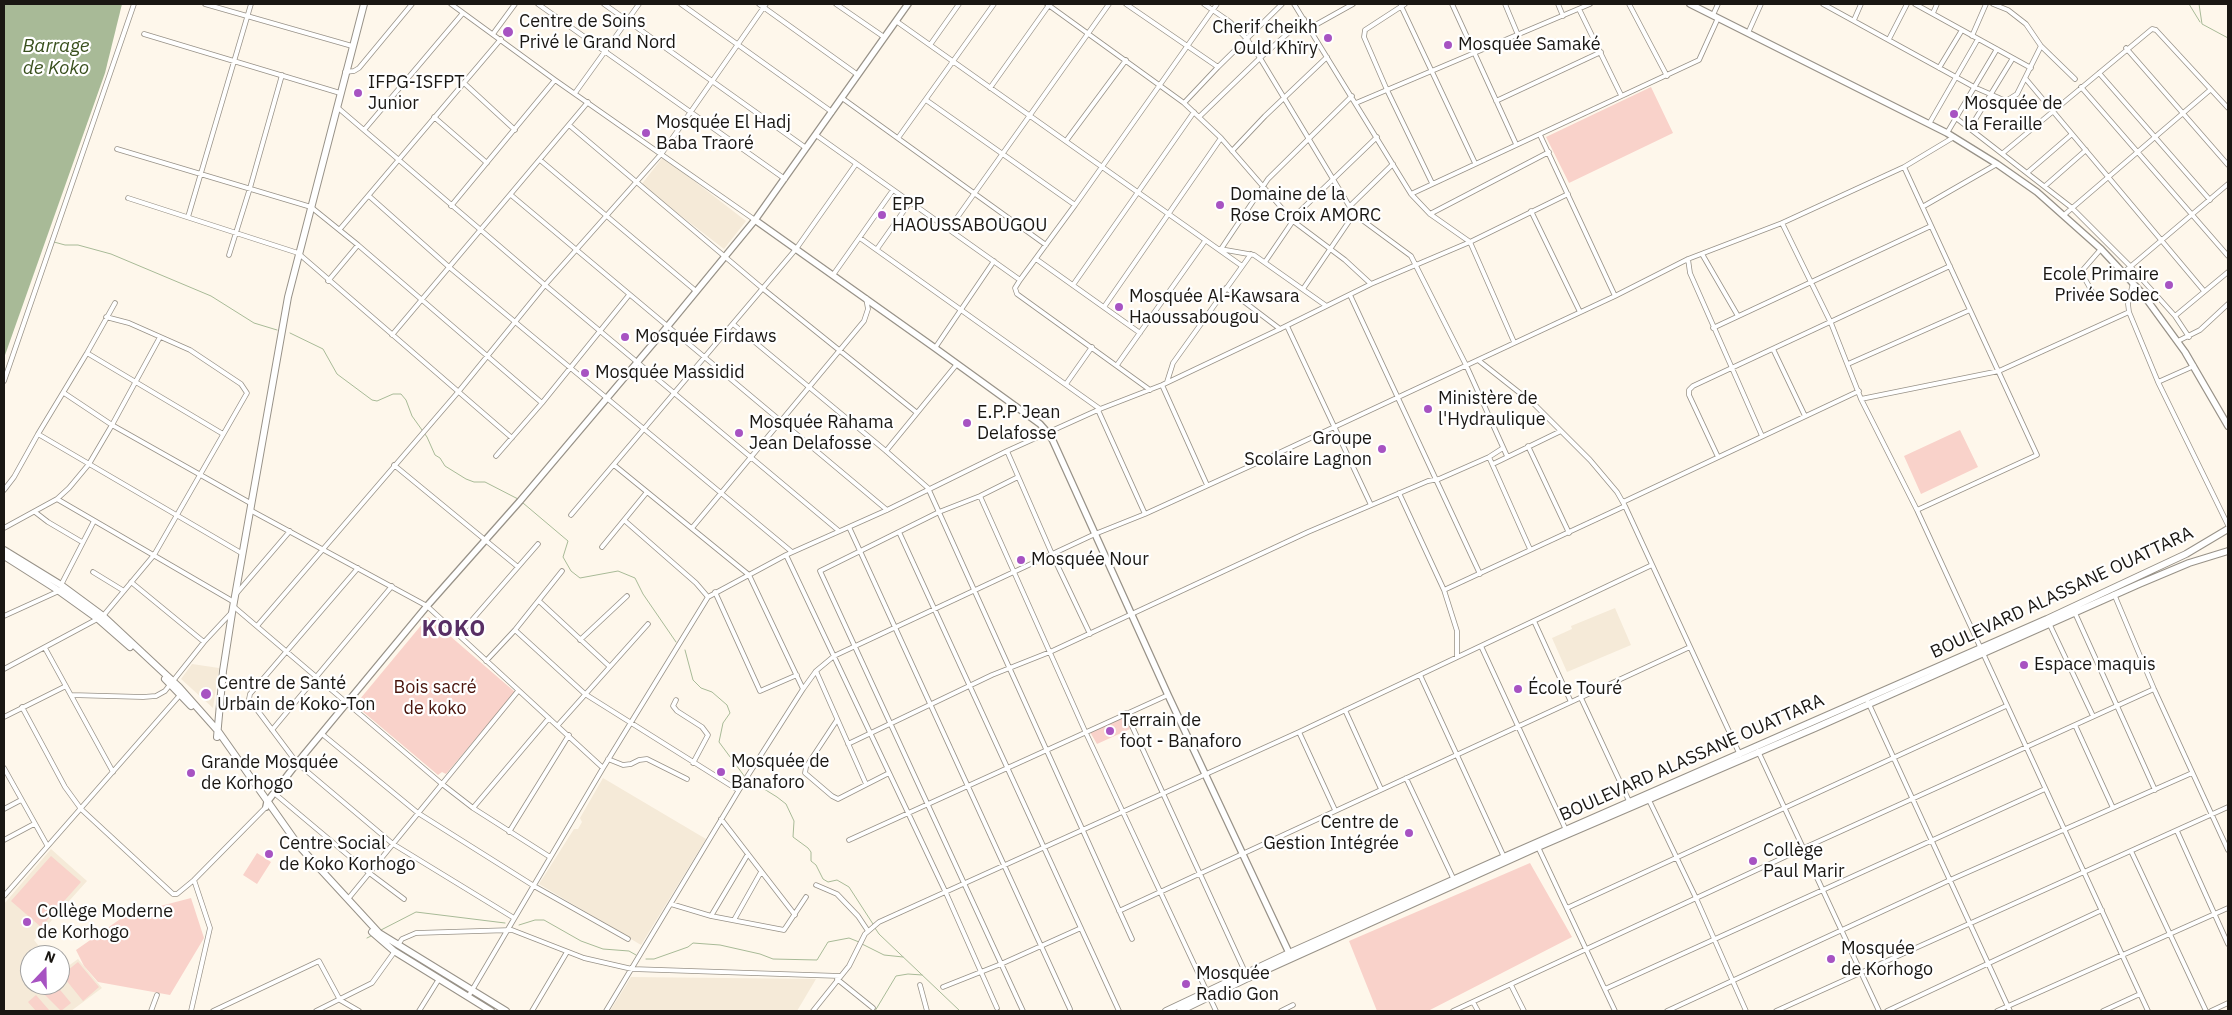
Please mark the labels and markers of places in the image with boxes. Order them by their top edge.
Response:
place label: Centre de Soins Privé le Grand Nord [519,11,676,54]
place label: Cherif cheikh Ould Khïry [1212,17,1318,59]
marker: Centre de Soins Privé le Grand Nord [501,25,515,39]
marker: Cherif cheikh Ould Khïry [1322,32,1334,44]
place label: Mosquée Samaké [1458,34,1601,56]
marker: Mosquée Samaké [1442,39,1454,51]
place label: IFPG-ISFPT Junior [368,72,464,115]
marker: IFPG-ISFPT Junior [352,87,364,99]
place label: Mosquée de la Feraille [1964,93,2062,136]
marker: Mosquée de la Feraille [1948,108,1960,120]
place label: Mosquée El Hadj Baba Traoré [656,112,791,154]
marker: Mosquée El Hadj Baba Traoré [640,127,652,139]
place label: Domaine de la Rose Croix AMORC [1230,184,1381,226]
place label: EPP HAOUSSABOUGOU [892,194,1047,236]
marker: Domaine de la Rose Croix AMORC [1214,199,1226,211]
marker: EPP HAOUSSABOUGOU [876,209,888,221]
place label: Ecole Primaire Privée Sodec [2043,264,2159,306]
marker: Ecole Primaire Privée Sodec [2163,279,2175,291]
place label: Mosquée Al-Kawsara Haoussabougou [1129,286,1300,328]
marker: Mosquée Al-Kawsara Haoussabougou [1113,301,1125,313]
place label: Mosquée Firdaws [635,326,777,348]
marker: Mosquée Firdaws [619,331,631,343]
place label: Mosquée Massidid [595,362,745,384]
marker: Mosquée Massidid [579,367,591,379]
place label: Ministère de l'Hydraulique [1438,388,1546,430]
place label: E.P.P Jean Delafosse [977,402,1060,444]
marker: Ministère de l'Hydraulique [1422,403,1434,415]
place label: Mosquée Rahama Jean Delafosse [749,412,893,454]
marker: E.P.P Jean Delafosse [961,417,973,429]
marker: Mosquée Rahama Jean Delafosse [733,427,745,439]
place label: Groupe Scolaire Lagnon [1244,428,1372,470]
marker: Groupe Scolaire Lagnon [1376,443,1388,455]
place label: Mosquée Nour [1031,549,1149,571]
marker: Mosquée Nour [1015,554,1027,566]
place label: Espace maquis [2034,654,2156,676]
marker: Espace maquis [2018,659,2030,671]
place label: Centre de Santé Urbain de Koko-Ton [217,673,376,716]
place label: École Touré [1528,678,1622,700]
marker: École Touré [1512,683,1524,695]
marker: Centre de Santé Urbain de Koko-Ton [199,687,213,701]
place label: Terrain de foot - Banaforo [1120,710,1242,752]
marker: Terrain de foot - Banaforo [1104,725,1116,737]
place label: Mosquée de Banaforo [731,751,829,794]
place label: Grande Mosquée de Korhogo [201,752,338,794]
marker: Mosquée de Banaforo [715,766,727,778]
marker: Grande Mosquée de Korhogo [185,767,197,779]
place label: Centre de Gestion Intégrée [1263,812,1399,854]
marker: Centre de Gestion Intégrée [1403,827,1415,839]
place label: Centre Social de Koko Korhogo [279,833,416,876]
place label: Collège Paul Marir [1763,840,1845,882]
marker: Centre Social de Koko Korhogo [263,848,275,860]
marker: Collège Paul Marir [1747,855,1759,867]
place label: Collège Moderne de Korhogo [37,901,173,944]
marker: Collège Moderne de Korhogo [21,916,33,928]
place label: Mosquée de Korhogo [1841,938,1933,981]
marker: Mosquée de Korhogo [1825,953,1837,965]
place label: Mosquée Radio Gon [1196,963,1279,1006]
marker: Mosquée Radio Gon [1180,978,1192,990]

